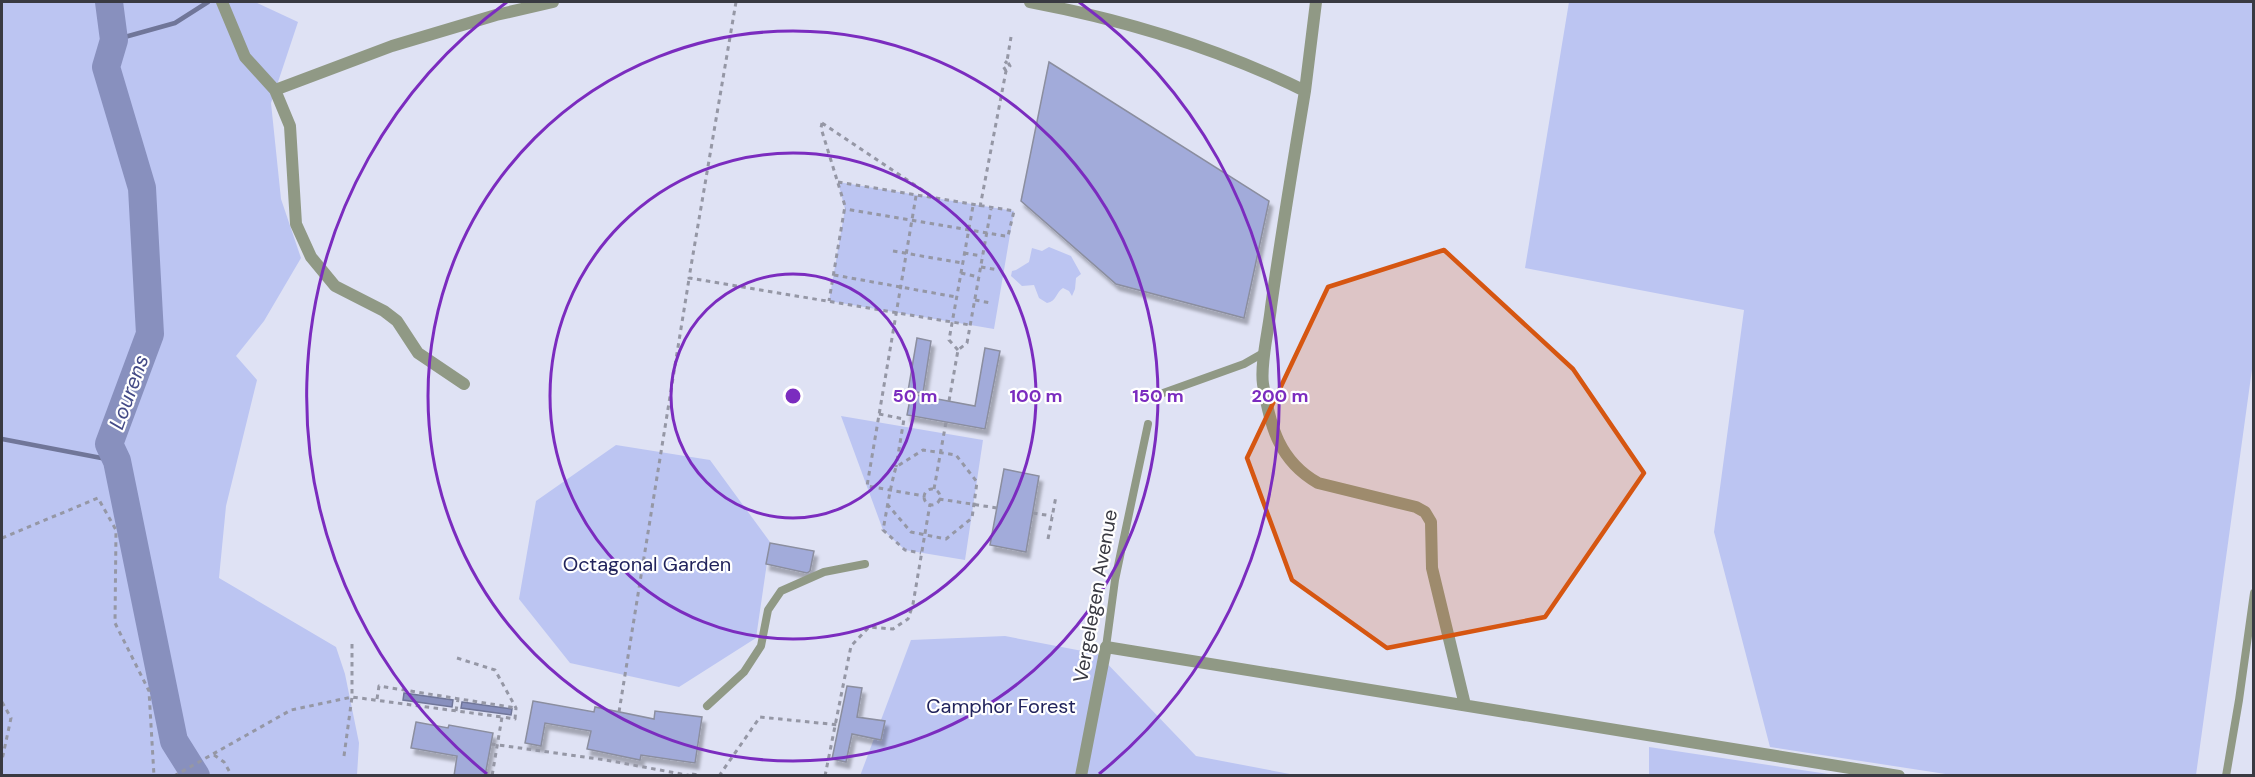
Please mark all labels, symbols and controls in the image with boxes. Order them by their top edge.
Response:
water label: Lourens [103,351,155,433]
text: 50 m [892,384,938,408]
text: 100 m [1009,384,1063,408]
text: 150 m [1132,384,1184,408]
text: 200 m [1252,384,1308,408]
centre of rings [783,386,803,406]
street label: Vergelegen Avenue [1067,507,1123,685]
park label: Octagonal Garden [563,551,731,577]
park label: Camphor Forest [926,693,1076,719]

